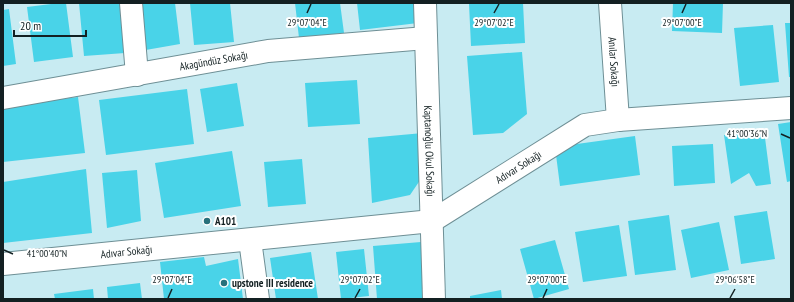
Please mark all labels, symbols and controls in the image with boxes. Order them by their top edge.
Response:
scale bar [14,12,86,38]
text: 29°07'04"E [287,16,327,29]
text: 29°07'02"E [474,16,514,29]
text: 29°07'00"E [662,16,702,29]
text: 20 m [20,18,41,33]
street label: Anılar Sokağı [605,36,623,87]
street label: Akagündüz Sokağı [178,48,249,74]
street label: Kaptanoğlu Okul Sokağı [421,105,438,197]
text: 41°00'36"N [727,127,767,140]
street label: Adıvar Sokağı [493,147,544,187]
place label: A101 [214,214,236,228]
marker: A101 [202,216,212,226]
street label: Adıvar Sokağı [100,242,153,261]
text: 41°00'40"N [27,247,67,260]
text: 29°07'04"E [152,273,192,286]
text: 29°07'02"E [340,273,380,286]
text: 29°07'00"E [527,273,567,286]
text: 29°06'58"E [715,273,755,286]
place label: upstone III residence [232,276,313,290]
marker: upstone III residence [219,278,229,288]

